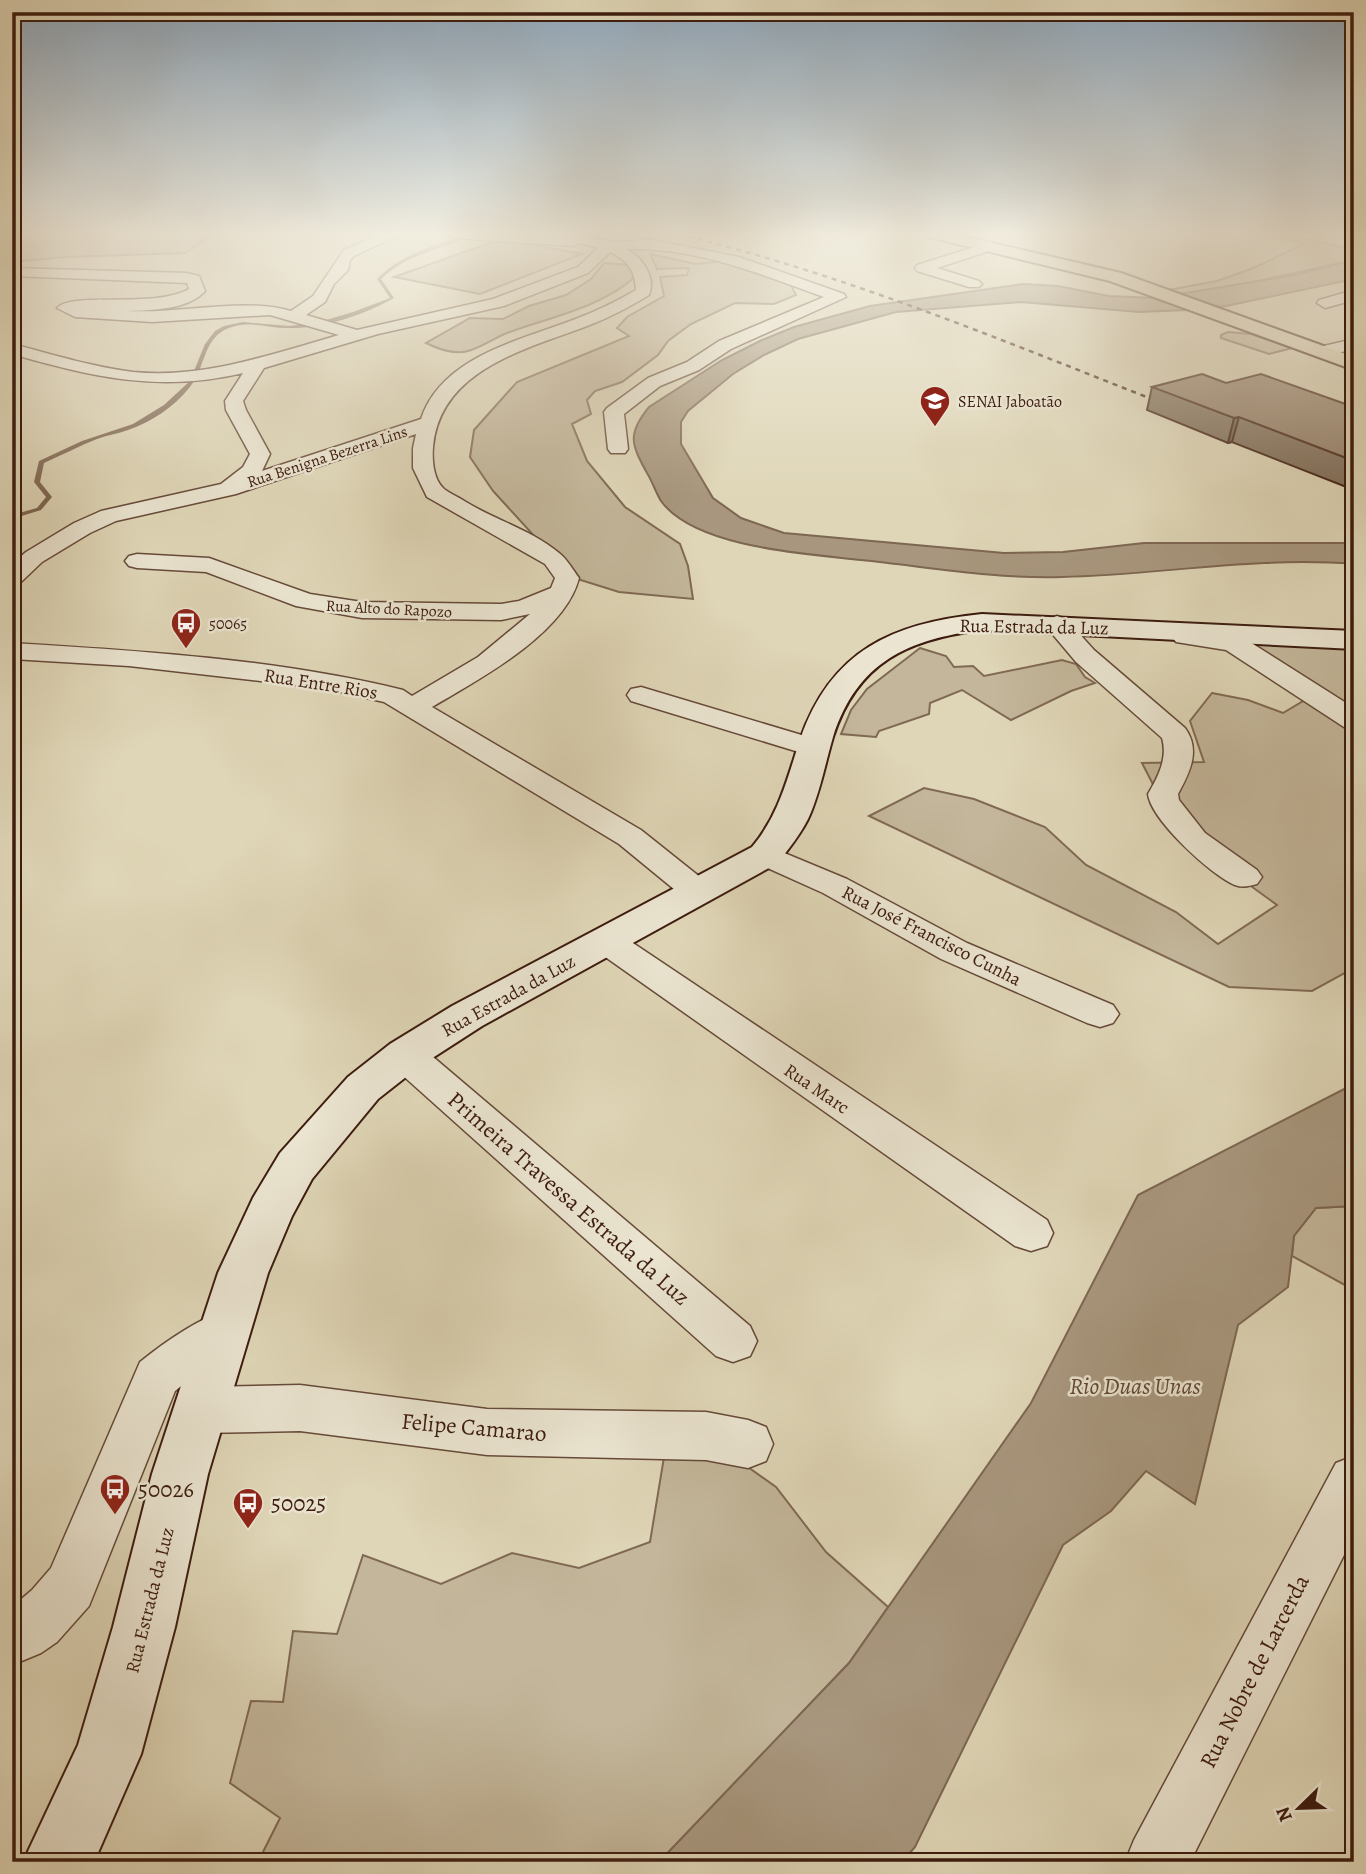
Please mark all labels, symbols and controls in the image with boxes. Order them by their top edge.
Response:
school or university icon: SENAI Jaboatão [918,384,952,428]
place label: SENAI Jaboatão [958,391,1062,413]
street label: Rua Benigna Bezerra Lins [244,421,410,493]
street label: Rua Alto do Rapozo [325,595,453,623]
bus stop icon: 50065 [169,606,203,650]
place label: 50065 [209,613,247,635]
street label: Rua Estrada da Luz [959,613,1109,641]
street label: Rua Entre Rios [262,662,379,706]
street label: Rua José Francisco Cunha [837,879,1026,993]
street label: Rua Estrada da Luz [437,948,580,1043]
street label: Rua Marc [779,1057,854,1120]
street label: Primeira Travessa Estrada da Luz [441,1084,697,1312]
water label: Rio Duas Unas [1069,1370,1201,1402]
street label: Felipe Camarao [400,1406,548,1449]
bus stop icon: 50026 [98,1472,132,1516]
place label: 50026 [138,1474,194,1505]
bus stop icon: 50025 [231,1486,265,1530]
place label: 50025 [271,1488,326,1519]
street label: Rua Estrada da Luz [119,1525,181,1676]
street label: Rua Nobre de Larcerda [1192,1569,1317,1773]
north arrow [1264,1772,1334,1842]
text: N [1270,1803,1299,1826]

